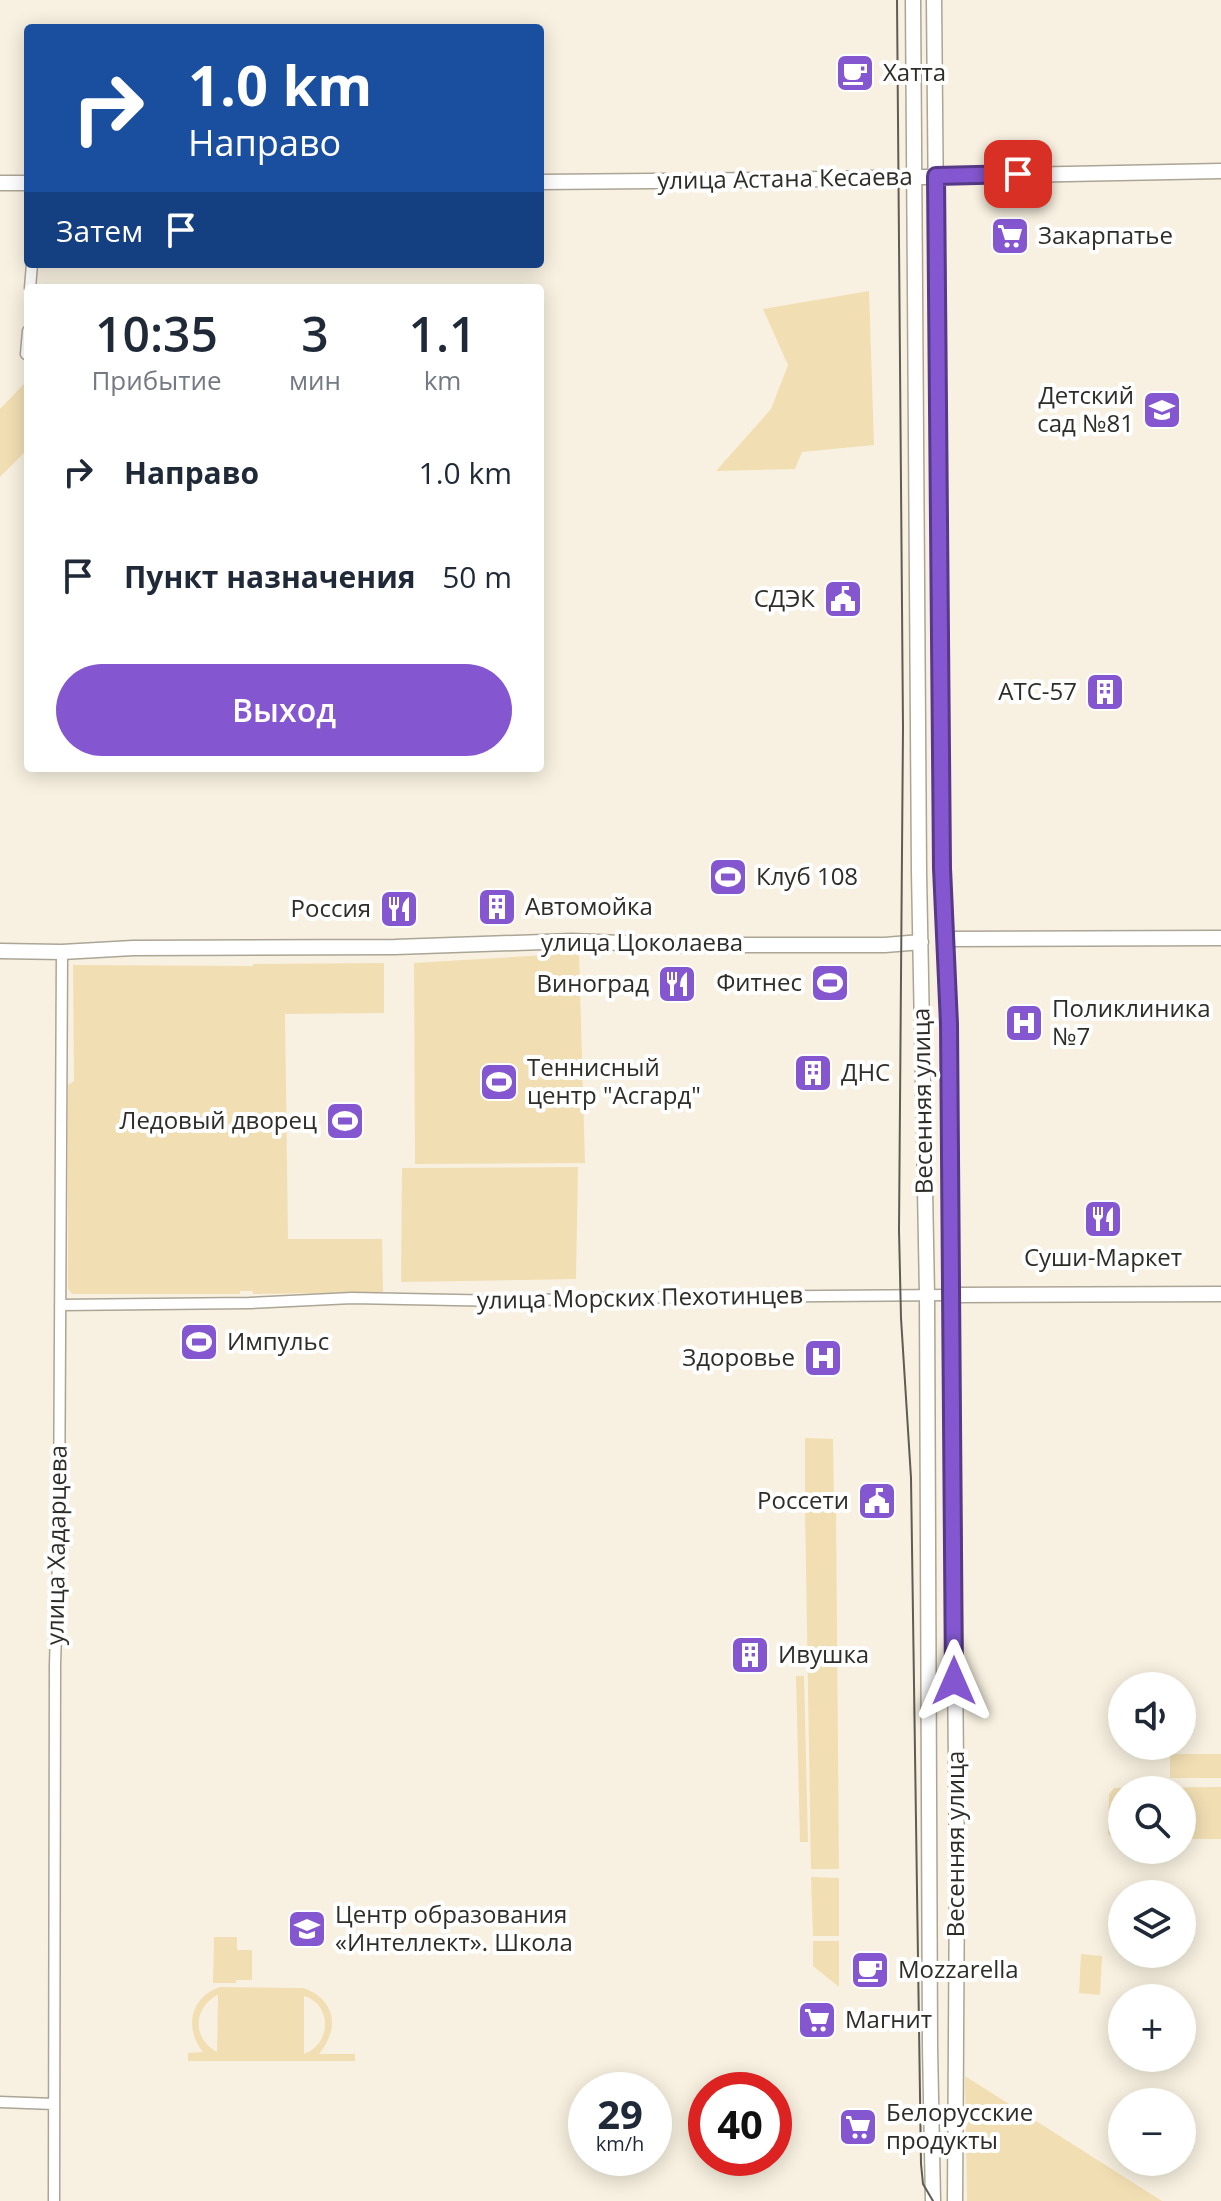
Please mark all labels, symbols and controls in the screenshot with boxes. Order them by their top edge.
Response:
text: 1.0 km [188,46,372,122]
cafe icon: Хатта [834,52,876,94]
place label: Хатта [883,55,946,88]
icon: right [56,56,160,160]
text: Направо [188,118,341,167]
pin [984,140,1052,208]
icon: arrive [996,152,1040,196]
street label: улица Астана Кесаева [657,159,913,196]
icon: arrive [159,208,203,252]
text: Затем [56,210,143,251]
supermarket icon: Закарпатье [989,215,1031,257]
place label: Закарпатье [1038,218,1173,251]
text: 10:35 [95,301,218,366]
text: 3 [301,301,329,366]
text: 1.1 [409,301,477,366]
text: Прибытие [91,362,222,398]
text: мин [289,362,341,398]
text: km [424,362,461,398]
place label: Детский сад №81 [1037,378,1134,439]
school or university icon: Детский сад №81 [1141,389,1183,431]
icon: right [56,450,100,494]
text: Направо [124,452,259,493]
text: 1.0 km [418,452,512,493]
icon: arrive [56,554,100,598]
text: Пункт назначения [124,556,416,597]
text: 50 m [442,556,512,597]
public building icon: СДЭК [822,578,864,620]
place label: СДЭК [754,581,815,614]
button: Выход [56,664,512,756]
building icon: АТС-57 [1084,671,1126,713]
place label: АТС-57 [998,674,1077,707]
sports icon: Клуб 108 [707,856,749,898]
place label: Клуб 108 [756,859,858,892]
building icon: Автомойка [476,886,518,928]
restaurant icon: Россия [378,888,420,930]
place label: Автомойка [525,889,653,922]
place label: Россия [291,891,371,924]
street label: улица Цоколаева [541,925,743,958]
sports icon: Фитнес [809,962,851,1004]
restaurant icon: Виноград [656,963,698,1005]
place label: Фитнес [716,965,802,998]
place label: Виноград [536,966,649,999]
place label: Поликлиника №7 [1052,991,1210,1052]
hospital icon: Поликлиника №7 [1003,1002,1045,1044]
street label: Весенняя улица [903,1007,940,1195]
place label: Теннисный центр "Асгард" [527,1050,701,1111]
building icon: ДНС [792,1052,834,1094]
place label: ДНС [841,1055,890,1088]
sports icon: Теннисный центр "Асгард" [478,1061,520,1103]
sports icon: Ледовый дворец [324,1100,366,1142]
place label: Ледовый дворец [120,1103,317,1136]
restaurant icon: Суши-Маркет [1082,1198,1124,1240]
place label: Суши-Маркет [1024,1240,1182,1273]
street label: улица Морских Пехотинцев [477,1277,803,1316]
sports icon: Импульс [178,1321,220,1363]
place label: Импульс [227,1324,329,1357]
hospital icon: Здоровье [802,1337,844,1379]
place label: Здоровье [682,1340,795,1373]
street label: улица Хадарцева [37,1445,74,1645]
public building icon: Россети [856,1480,898,1522]
place label: Россети [757,1483,849,1516]
building icon: Ивушка [729,1634,771,1676]
place label: Ивушка [778,1637,869,1670]
position arrow [912,1639,996,1723]
map controls [1108,1672,1196,2176]
button: sound [1108,1672,1196,1760]
street label: Весенняя улица [938,1751,971,1937]
button: search [1108,1776,1196,1864]
button: layers [1108,1880,1196,1968]
place label: Центр образования «Интеллект». Школа [335,1897,573,1958]
school or university icon: Центр образования «Интеллект». Школа [286,1908,328,1950]
cafe icon: Mozzarella [849,1949,891,1991]
place label: Mozzarella [898,1952,1019,1985]
button: + [1108,1984,1196,2072]
supermarket icon: Магнит [796,1999,838,2041]
place label: Магнит [845,2002,932,2035]
speed limit sign: 40 [688,2072,792,2176]
text: 29 [597,2086,643,2141]
button: − [1108,2088,1196,2176]
place label: Белорусские продукты [886,2095,1033,2156]
supermarket icon: Белорусские продукты [837,2106,879,2148]
text: km/h [596,2130,644,2157]

